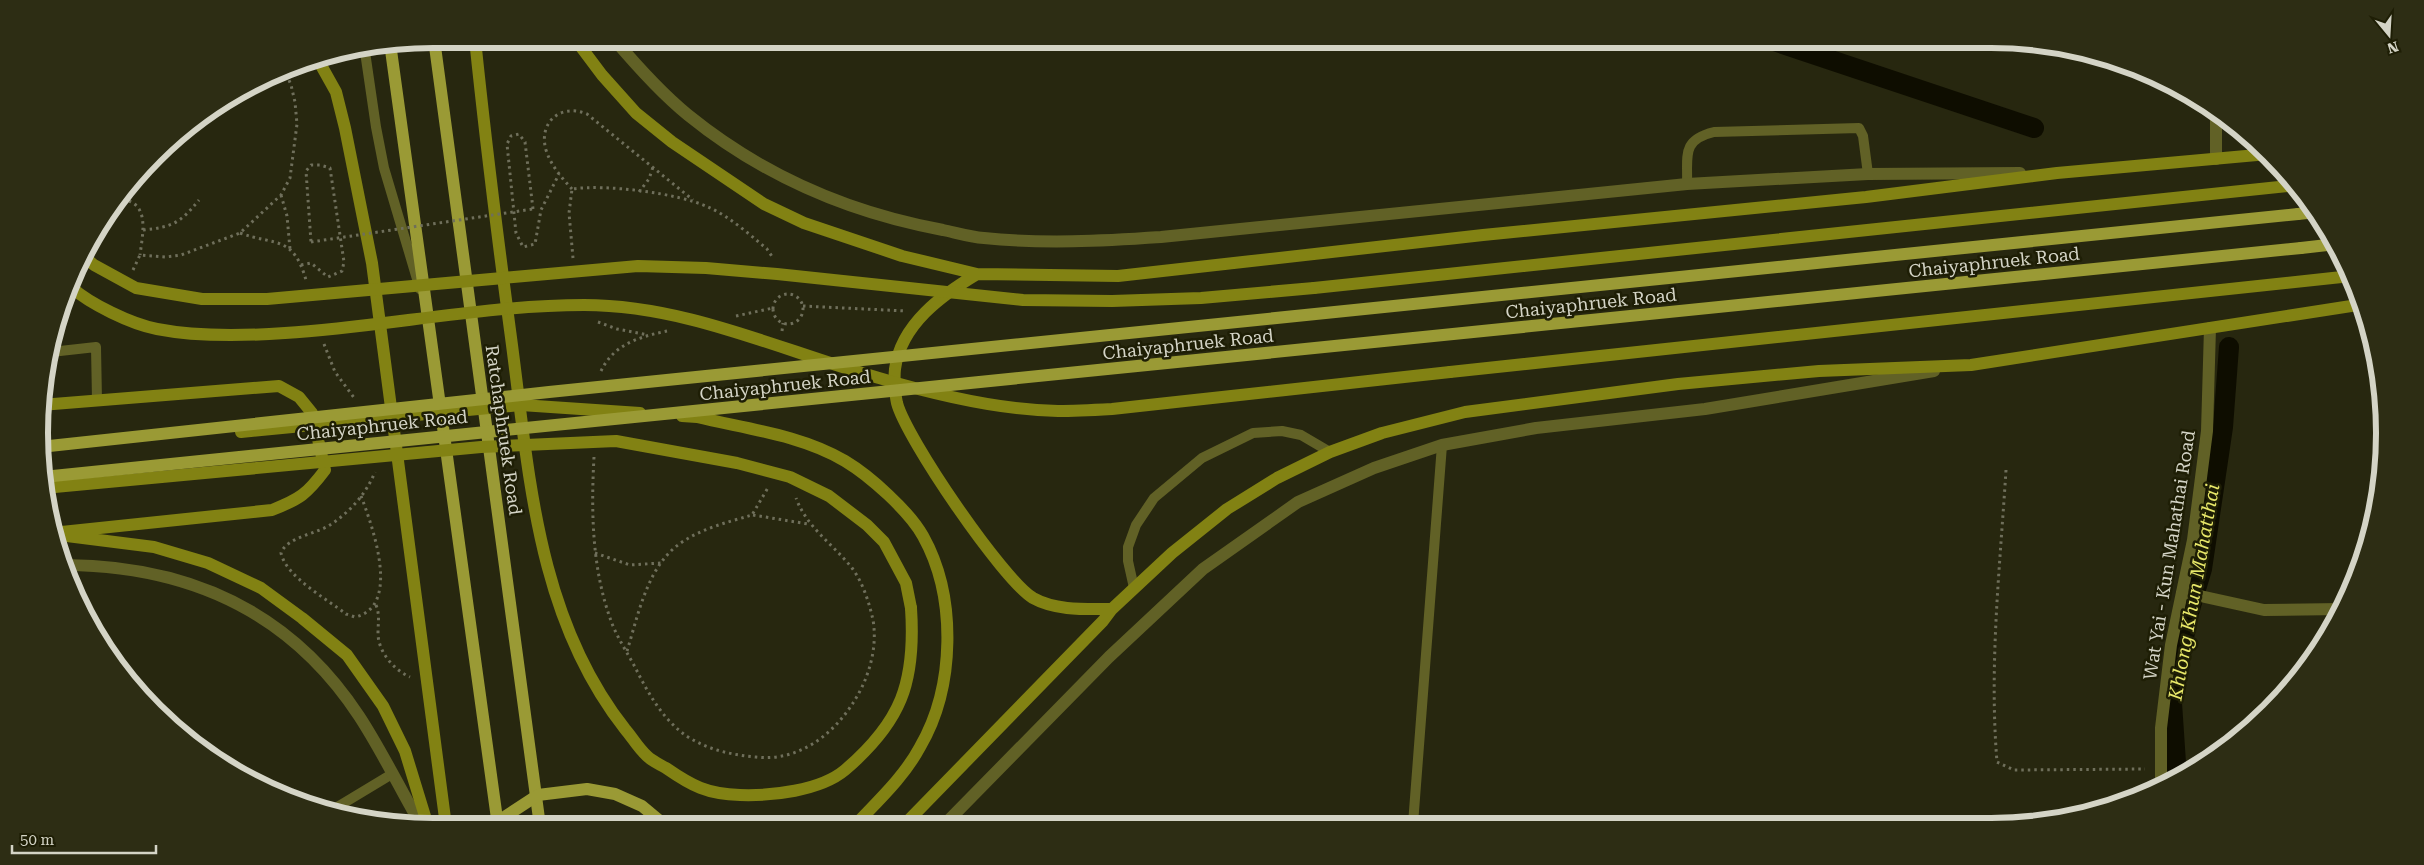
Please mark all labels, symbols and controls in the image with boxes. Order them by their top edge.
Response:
north arrow [2364,10,2414,60]
text: N [2385,38,2401,57]
street label: Chaiyaphruek Road [1907,243,2081,281]
street label: Chaiyaphruek Road [1504,284,1678,322]
street label: Chaiyaphruek Road [1101,325,1275,363]
street label: Ratchaphruek Road [482,343,526,517]
street label: Chaiyaphruek Road [698,366,872,404]
street label: Chaiyaphruek Road [295,406,469,444]
street label: Wat Yai - Kun Mahathai Road [2139,428,2199,681]
water label: Khlong Khun Mahatthai [2163,482,2224,703]
scale bar [12,822,156,854]
text: 50 m [20,831,55,849]

